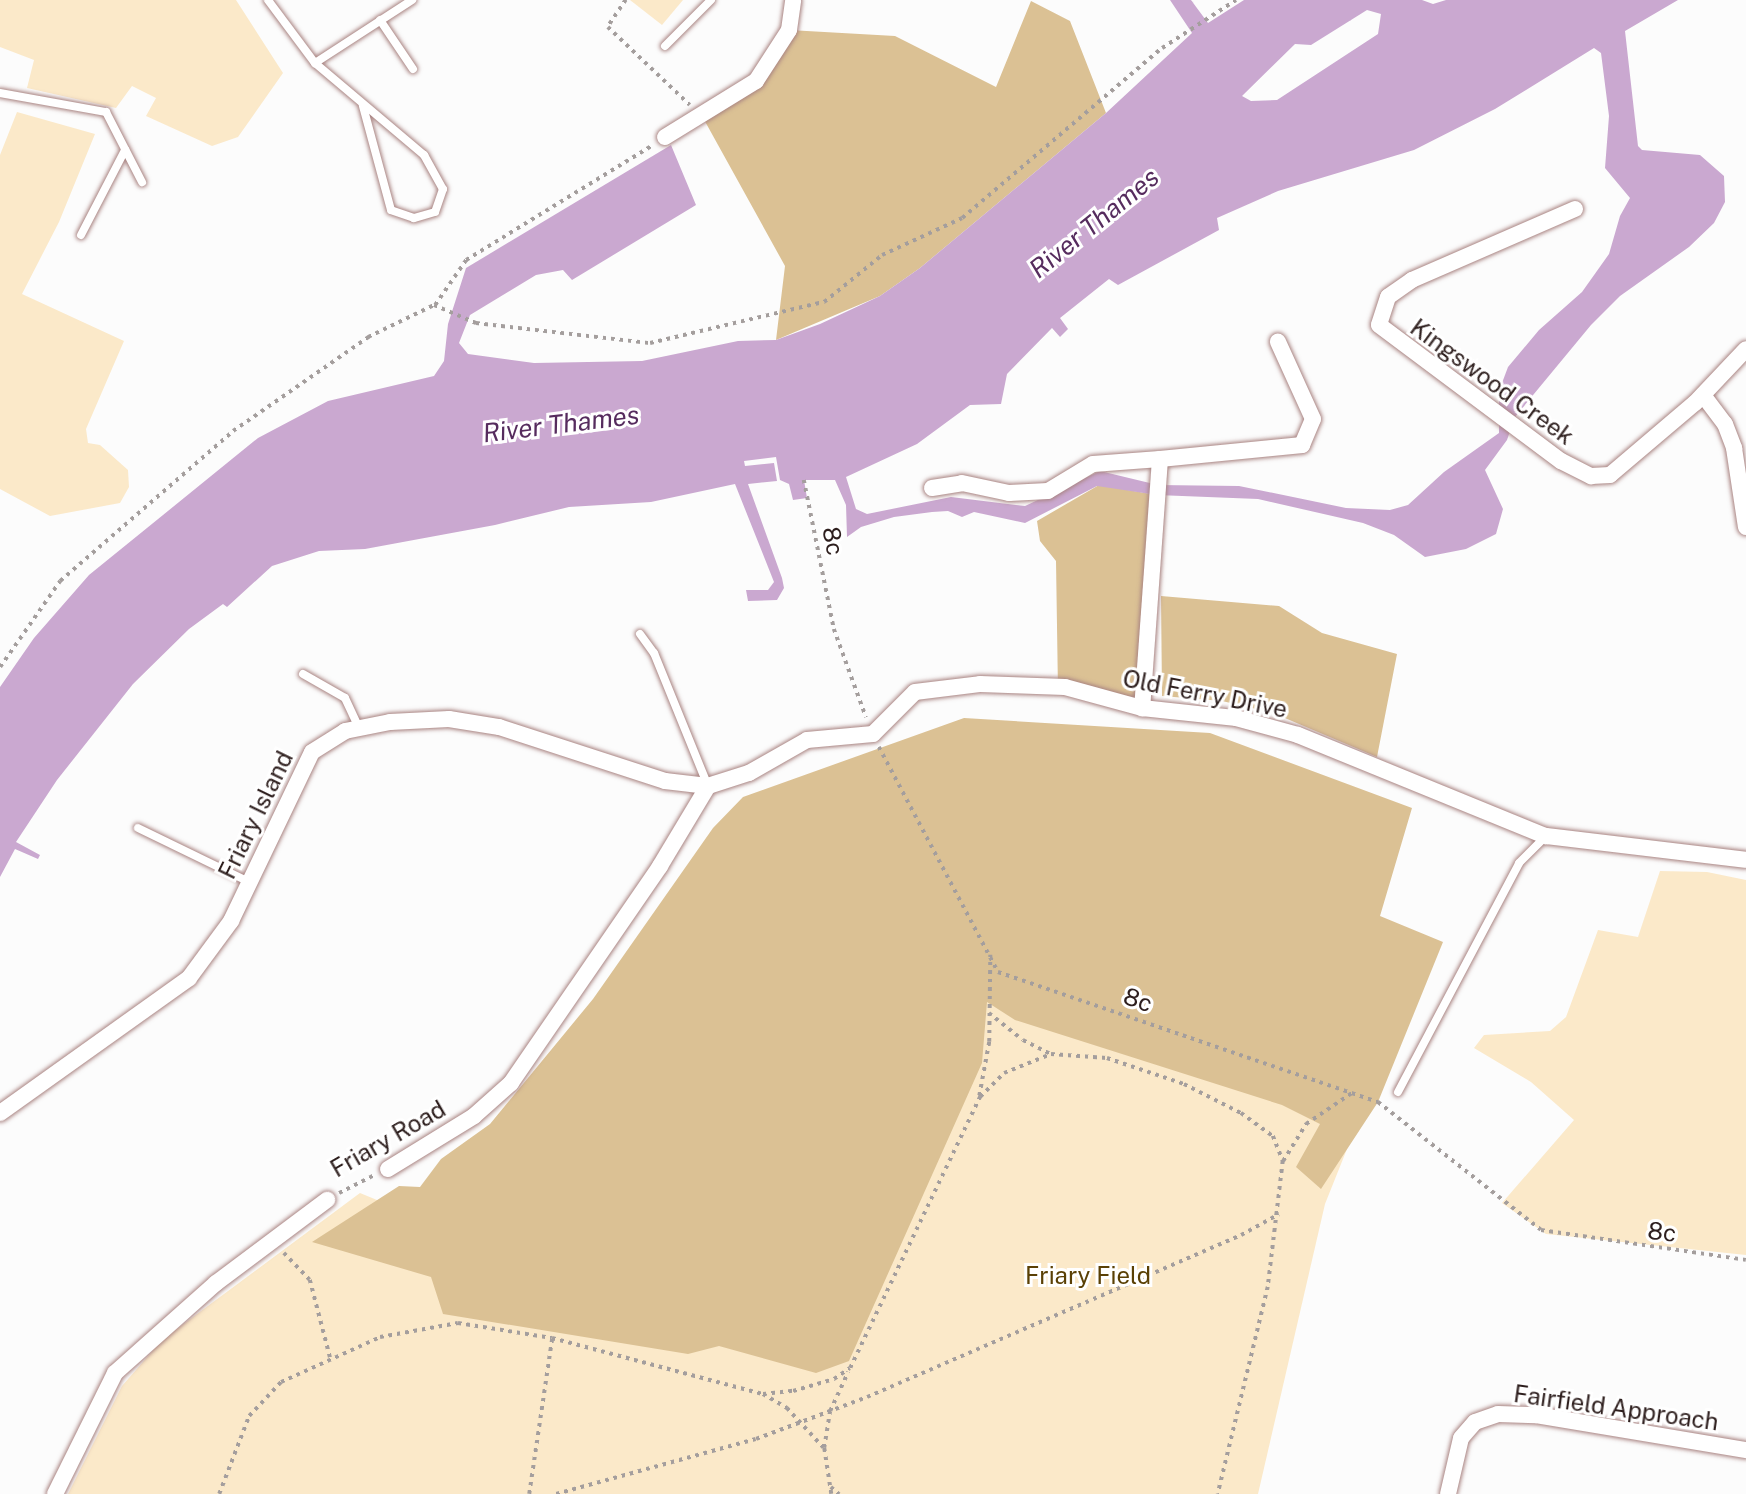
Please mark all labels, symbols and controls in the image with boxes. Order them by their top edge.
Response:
water label: River Thames [1023,161,1165,285]
street label: Kingswood Creek [1405,313,1579,451]
water label: River Thames [481,399,641,449]
street label: 8c [816,524,850,558]
street label: Old Ferry Drive [1120,664,1290,724]
street label: Friary Island [213,746,299,884]
street label: 8c [1120,982,1156,1018]
street label: Friary Road [325,1095,451,1183]
street label: 8c [1646,1216,1678,1248]
park label: Friary Field [1025,1262,1151,1290]
street label: Fairfield Approach [1512,1379,1720,1437]

